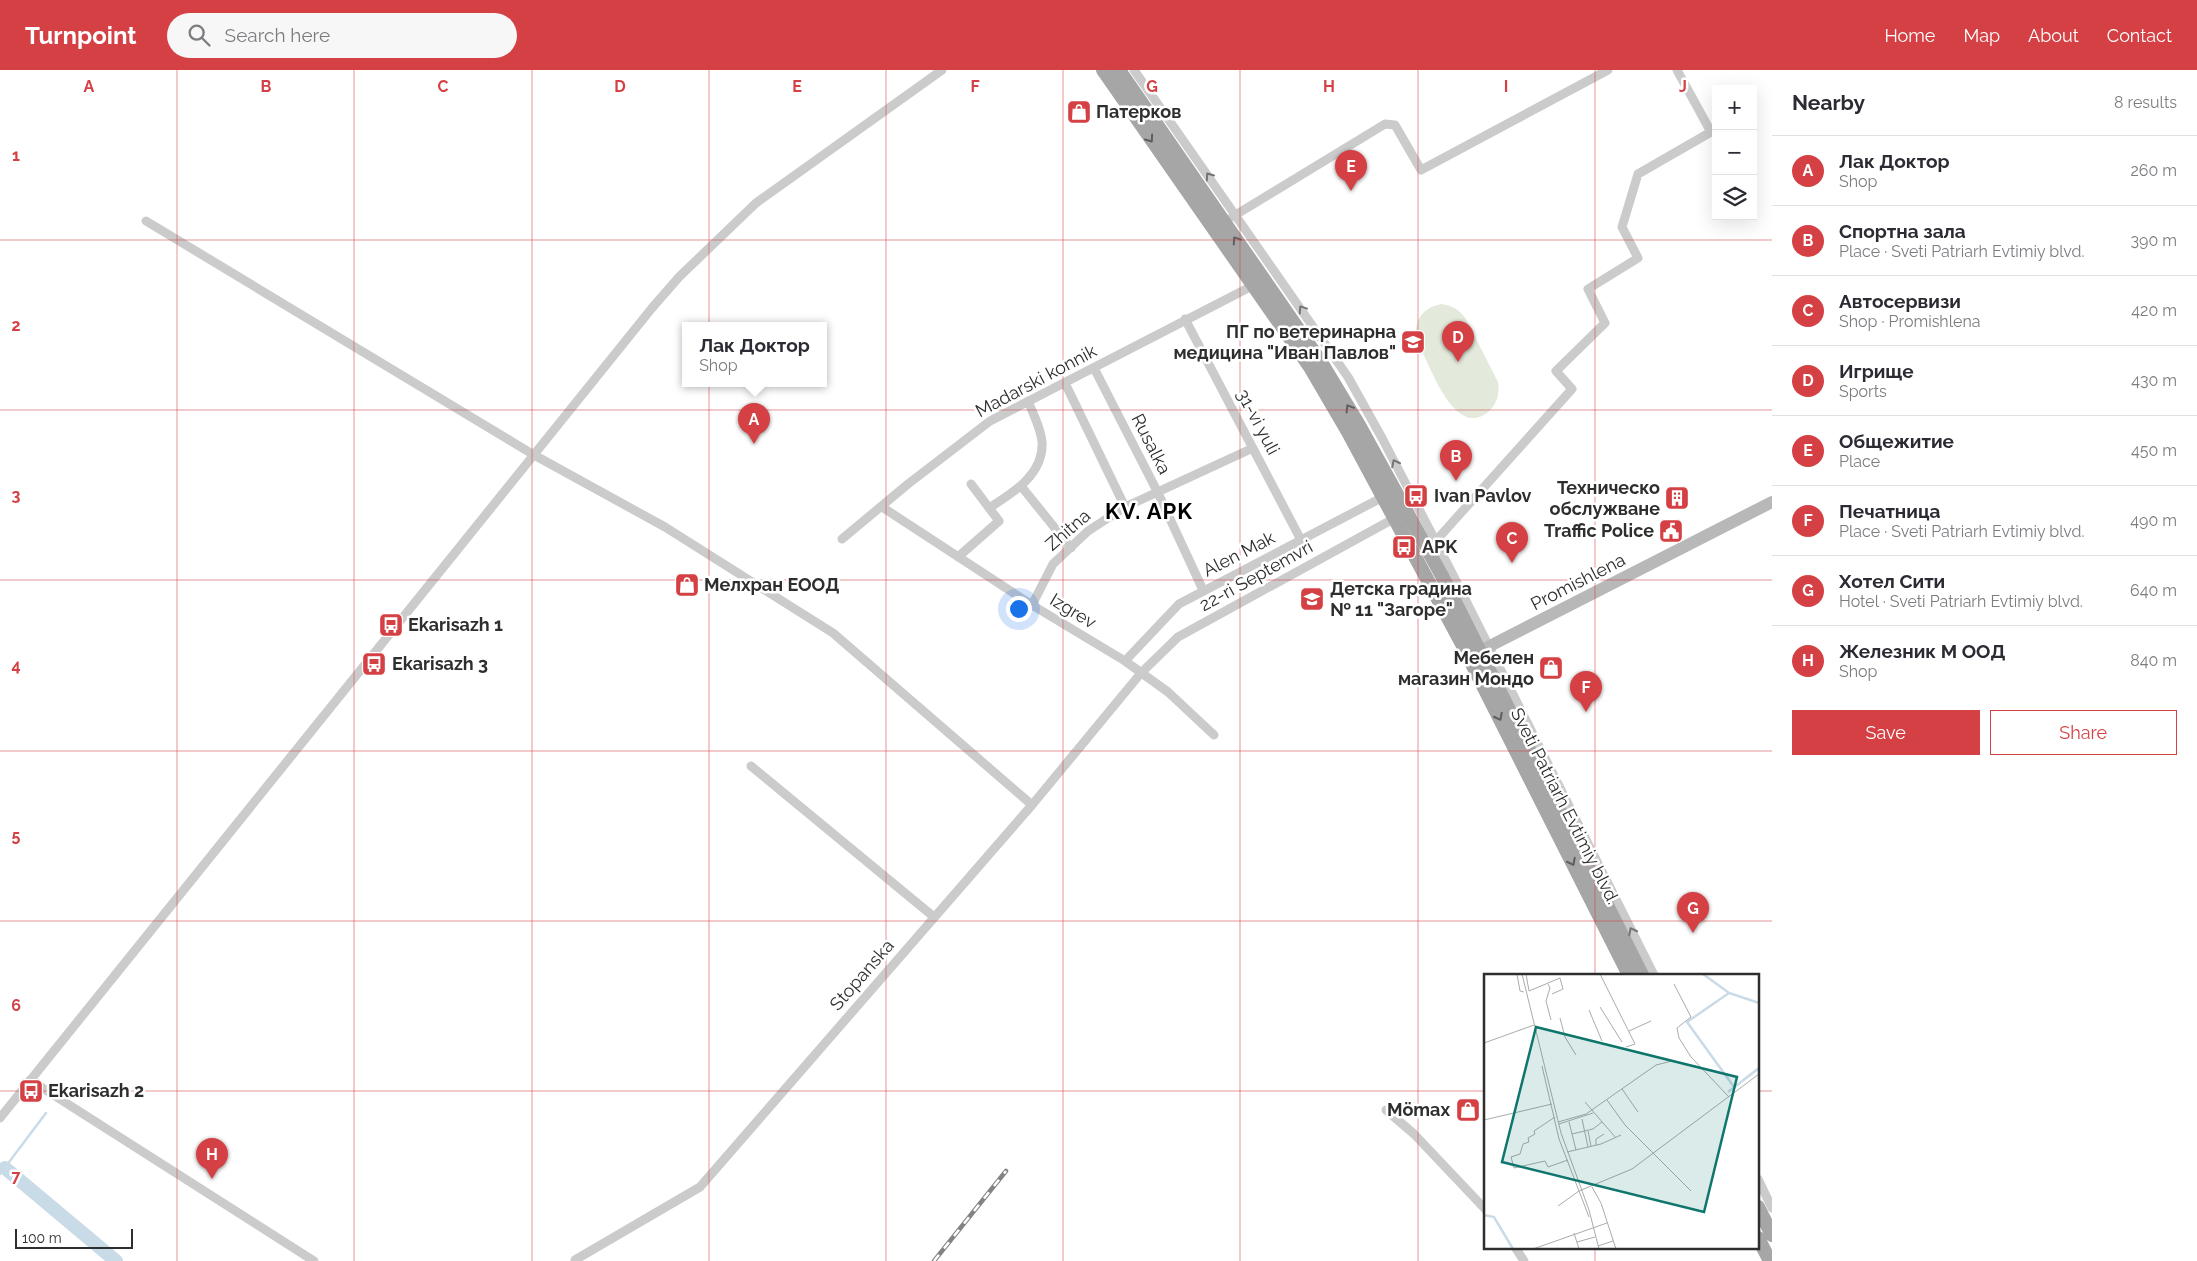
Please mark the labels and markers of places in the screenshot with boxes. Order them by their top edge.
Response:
shop icon: Патерков [1066,99,1092,125]
place label: Патерков [1096,101,1181,122]
pin: E [1335,150,1367,191]
place label: ПГ по ветеринарна медицина "Иван Павлов" [1173,321,1396,363]
pin: D [1442,321,1474,362]
school or university icon: ПГ по ветеринарна медицина "Иван Павлов" [1400,329,1426,355]
pin: A [738,403,770,444]
pin: B [1440,440,1472,481]
place label: Техническо обслужване [1550,477,1660,519]
bus stop icon: Ivan Pavlov [1403,483,1429,509]
place label: Ivan Pavlov [1434,485,1532,506]
building icon: Техническо обслужване [1664,485,1690,511]
public building icon: Traffic Police [1658,518,1684,544]
place label: Traffic Police [1544,520,1654,541]
pin: C [1496,522,1528,563]
bus stop icon: APK [1391,534,1417,560]
place label: APK [1422,536,1458,557]
shop icon: Мелхран ЕООД [674,572,700,598]
place label: Мелхран ЕООД [704,574,839,595]
place label: Детска градина № 11 "Загоре" [1330,578,1472,620]
school or university icon: Детска градина № 11 "Загоре" [1299,586,1325,612]
bus stop icon: Ekarisazh 1 [378,612,404,638]
place label: Ekarisazh 1 [408,614,503,635]
place label: Мебелен магазин Мондо [1398,647,1534,689]
bus stop icon: Ekarisazh 3 [361,651,387,677]
place label: Ekarisazh 3 [392,653,488,674]
shop icon: Мебелен магазин Мондо [1538,655,1564,681]
pin: F [1570,671,1602,712]
pin: G [1677,892,1709,933]
bus stop icon: Ekarisazh 2 [18,1078,44,1104]
place label: Ekarisazh 2 [48,1080,144,1101]
shop icon: Mömax [1455,1097,1481,1123]
place label: Mömax [1387,1099,1450,1120]
pin: H [196,1138,228,1179]

